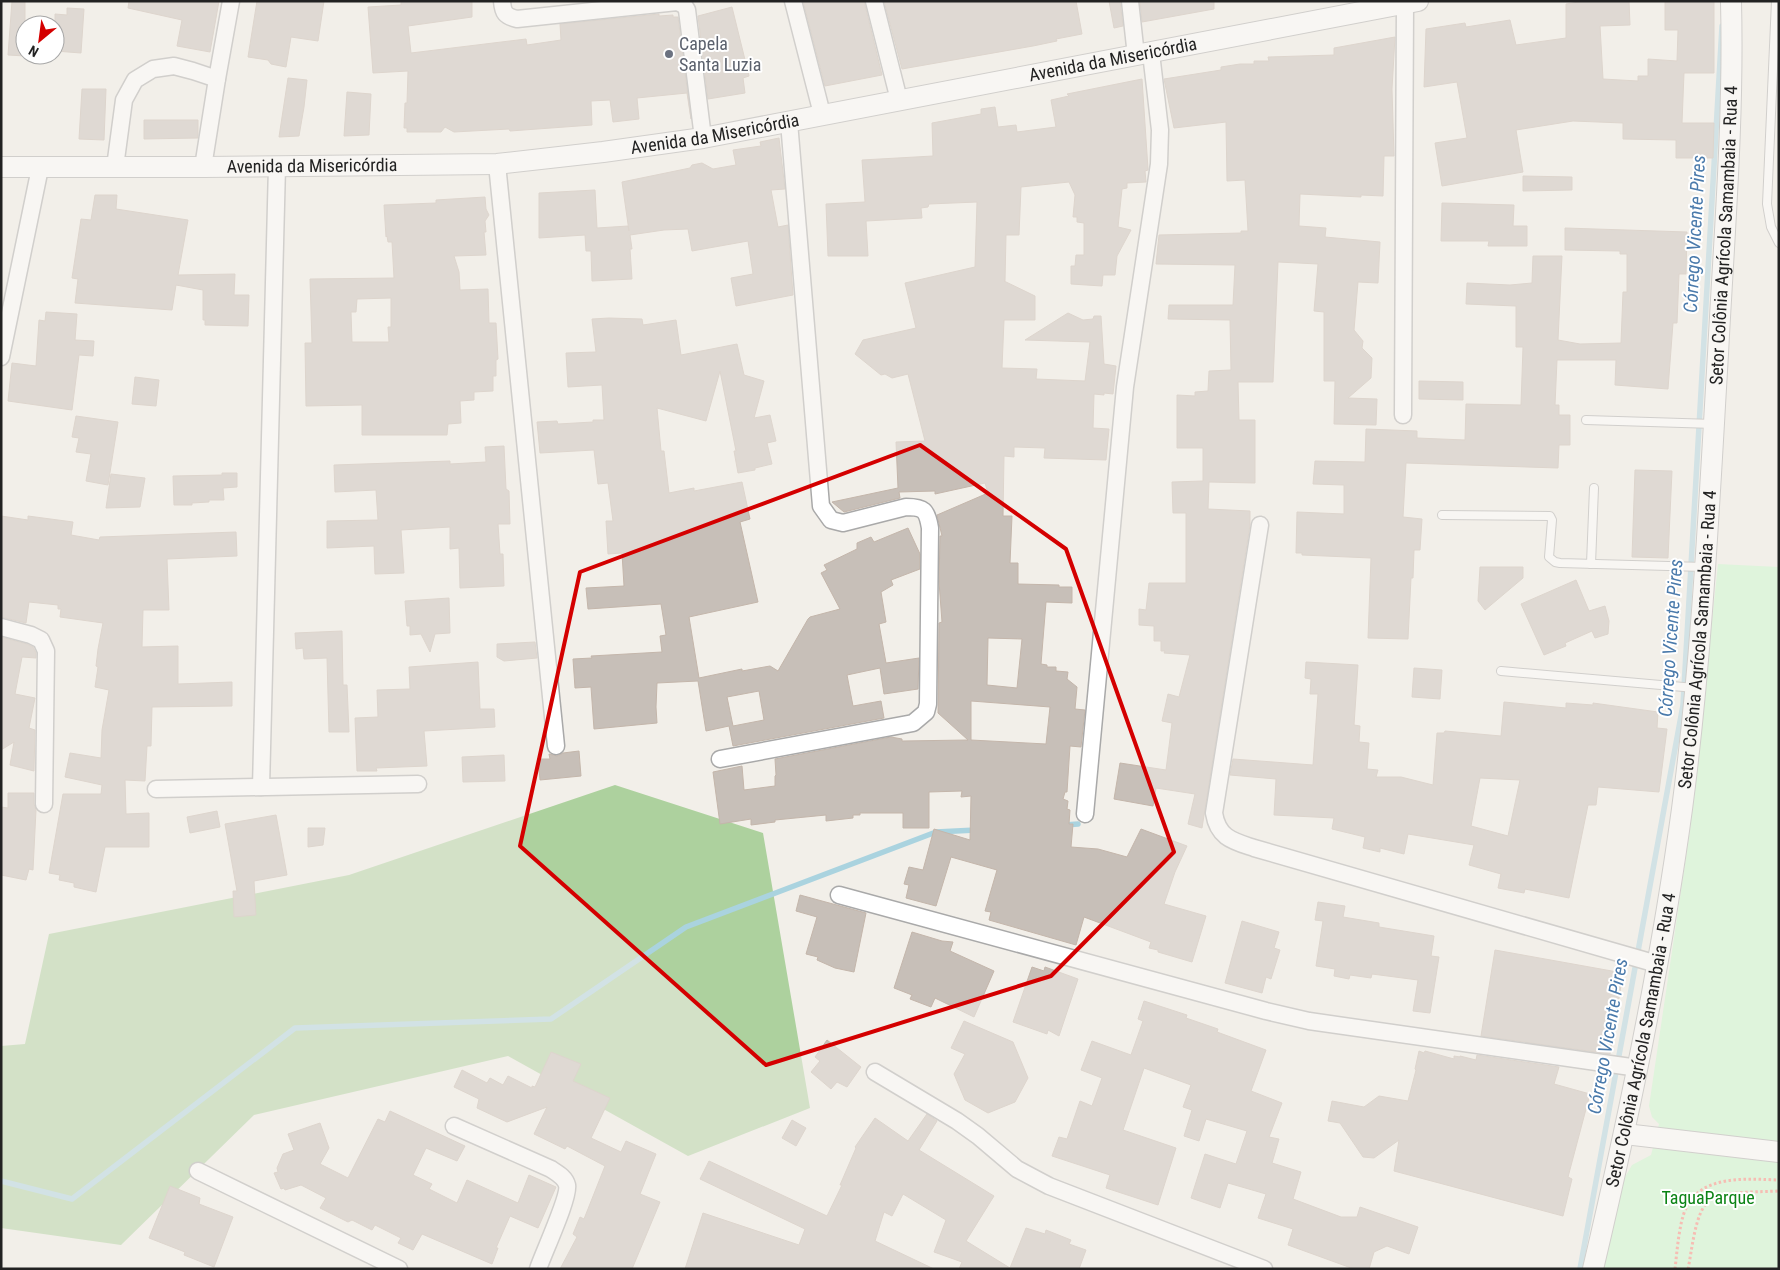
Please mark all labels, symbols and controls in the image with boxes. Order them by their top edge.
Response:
north arrow [15,15,65,65]
place label: Capela Santa Luzia [679,33,761,75]
street label: Avenida da Misericórdia [1027,33,1199,85]
text: N [26,42,41,60]
marker: Capela Santa Luzia [663,48,675,60]
street label: Setor Colônia Agrícola Samambaia - Rua 4 [1705,85,1741,386]
street label: Avenida da Misericórdia [629,109,801,158]
street label: Avenida da Misericórdia [227,154,397,177]
water label: Córrego Vicente Pires [1679,155,1710,314]
street label: Setor Colônia Agrícola Samambaia - Rua 4 [1674,489,1720,790]
water label: Córrego Vicente Pires [1654,558,1687,718]
street label: Setor Colônia Agrícola Samambaia - Rua 4 [1601,891,1679,1189]
water label: Córrego Vicente Pires [1582,956,1633,1116]
park label: TaguaParque [1661,1187,1755,1208]

